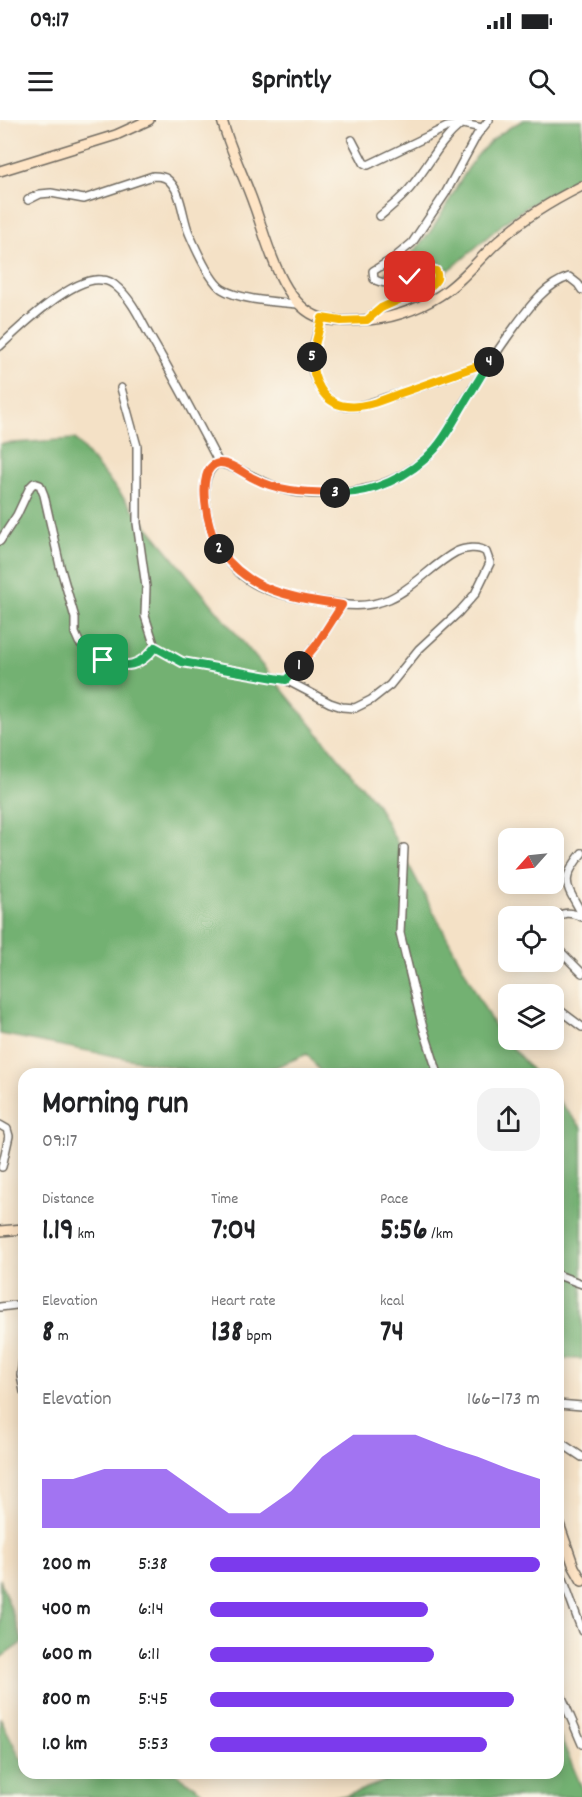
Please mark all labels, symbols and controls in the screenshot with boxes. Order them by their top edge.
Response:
text: 09:17 [30,6,69,37]
text: Sprintly [251,62,331,101]
icon: menu [24,65,57,98]
icon: search [525,65,558,98]
pin [384,251,435,302]
icon: check [393,260,426,293]
pin: 5 [297,342,327,372]
text: 5 [308,345,316,368]
pin: 4 [474,347,504,377]
text: 4 [486,350,492,373]
pin: 3 [320,478,350,508]
text: 3 [331,481,339,504]
pin: 2 [204,534,234,564]
text: 2 [216,537,223,560]
pin [77,634,128,685]
icon: arrive [86,643,119,676]
pin: 1 [284,651,314,681]
text: 1 [297,654,301,677]
north arrow [498,828,564,894]
map controls [498,828,564,1050]
button: locate [498,906,564,972]
button: layers [498,984,564,1050]
text: Morning run [42,1082,189,1129]
button: share [477,1088,540,1151]
text: 09:17 [42,1128,77,1156]
text: Distance [42,1188,94,1211]
text: Time [211,1188,238,1211]
text: Pace [380,1188,408,1211]
text: 1.19 [42,1211,74,1254]
text: 7:04 [211,1211,256,1254]
text: 5:56 [380,1211,427,1254]
text: km [74,1223,95,1246]
text: /km [427,1223,453,1246]
text: Elevation [42,1290,98,1313]
text: Heart rate [211,1290,276,1313]
text: kcal [380,1290,404,1313]
text: 8 [42,1313,54,1356]
text: 138 [211,1313,243,1356]
text: 74 [380,1313,404,1356]
text: m [54,1325,69,1348]
text: bpm [243,1325,272,1348]
text: Elevation [42,1386,112,1414]
text: 166–173 m [467,1386,540,1414]
text: 200 m [42,1551,91,1579]
text: 5:38 [138,1551,167,1579]
text: 400 m [42,1596,90,1624]
text: 6:14 [138,1596,164,1624]
text: 600 m [42,1641,92,1669]
text: 6:11 [138,1641,160,1669]
text: 800 m [42,1686,90,1714]
text: 5:45 [138,1686,168,1714]
text: 1.0 km [42,1731,87,1759]
text: 5:53 [138,1731,169,1759]

